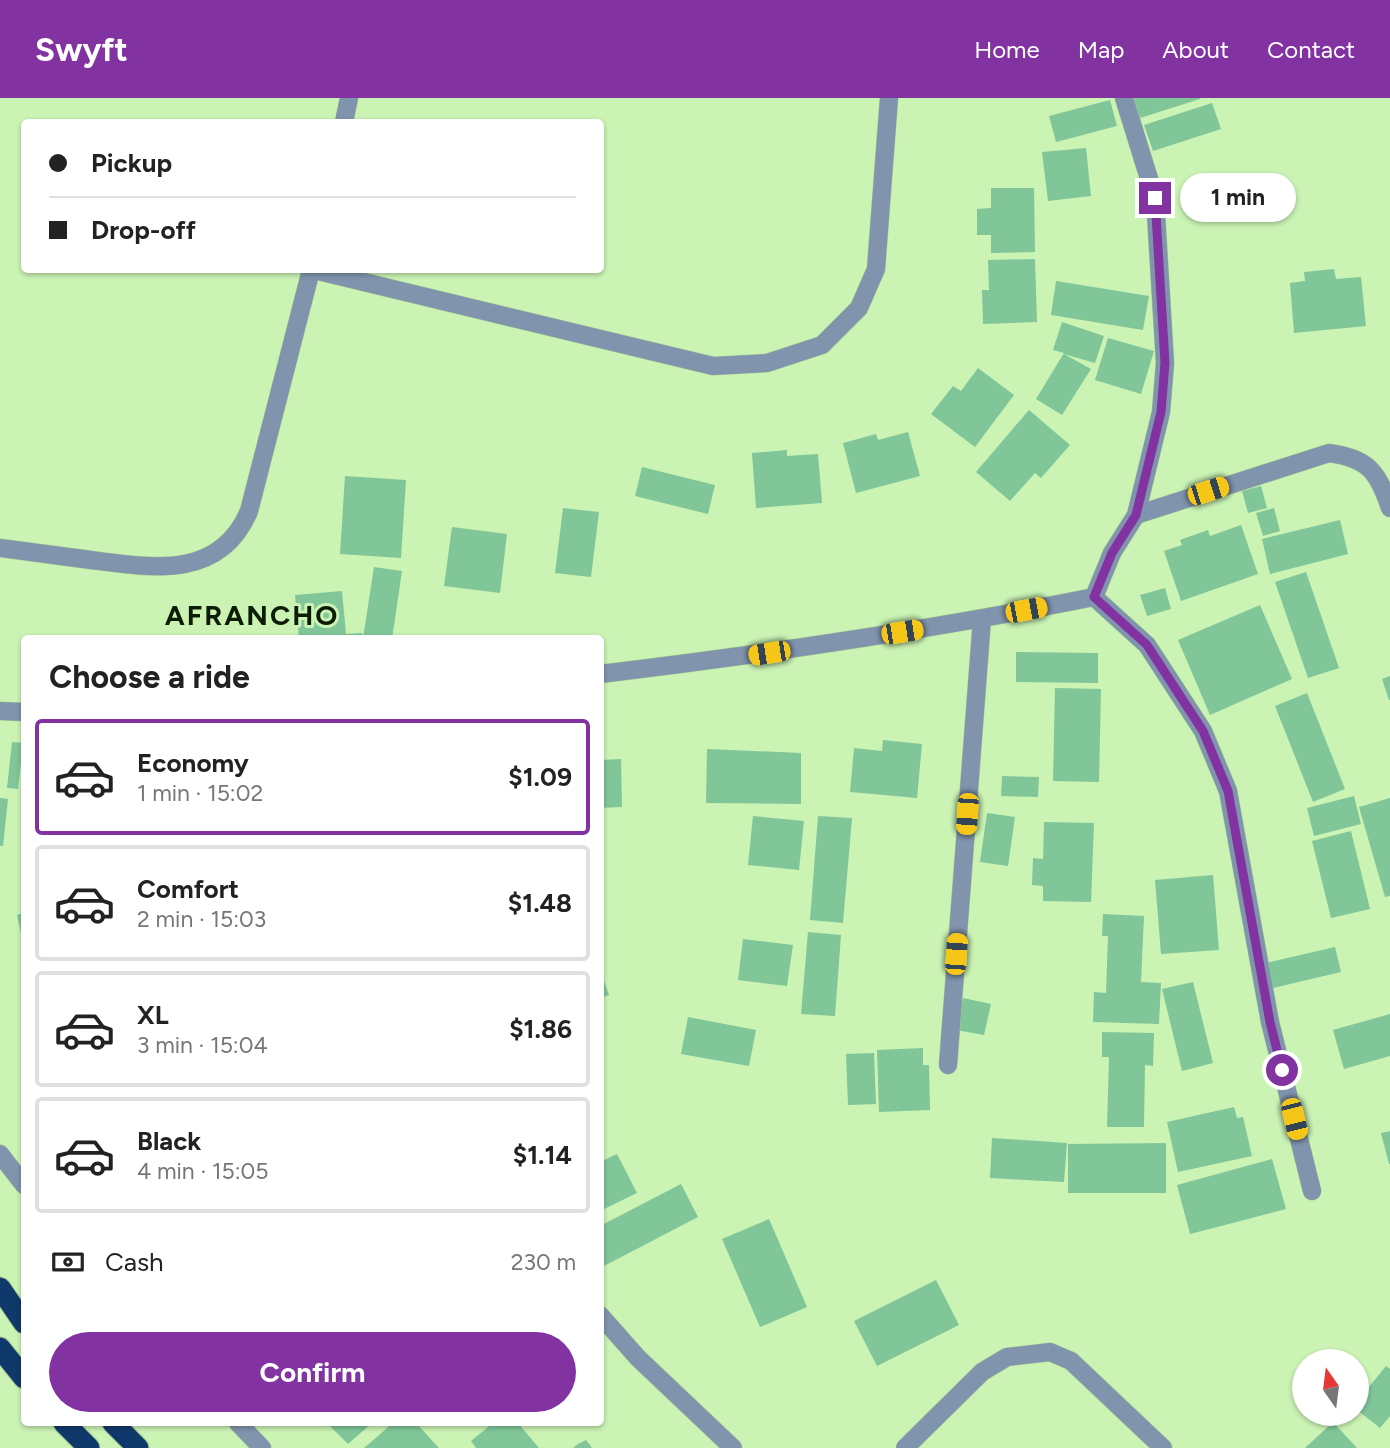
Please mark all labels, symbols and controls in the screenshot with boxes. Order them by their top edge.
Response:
text: Swyft [35,30,128,69]
text: Home [974,35,1040,64]
text: Map [1078,35,1124,64]
text: About [1162,35,1229,64]
text: Contact [1267,35,1355,64]
text: Pickup [91,147,172,179]
callout: 1 min [1180,174,1295,222]
route end [1139,182,1171,214]
text: 1 min [1211,183,1265,211]
text: Drop-off [91,214,196,246]
car [1185,475,1232,507]
car [1004,596,1049,624]
district label: AFRANCHO [165,598,339,632]
car [880,618,925,646]
car [747,639,792,667]
text: Choose a ride [49,658,250,696]
icon: car [53,746,116,809]
text: Economy [137,747,249,779]
text: $1.09 [508,761,572,793]
text: 1 min · 15:02 [137,779,263,807]
car [956,792,979,836]
icon: car [53,872,116,935]
text: Comfort [137,873,239,905]
text: $1.48 [508,887,572,919]
text: 2 min · 15:03 [137,905,266,933]
car [945,932,968,976]
icon: car [53,998,116,1061]
text: XL [137,999,169,1031]
text: $1.86 [509,1013,572,1045]
text: 3 min · 15:04 [137,1031,268,1059]
route start [1266,1054,1298,1086]
car [1279,1096,1310,1142]
icon: car [53,1124,116,1187]
text: Black [137,1125,201,1157]
text: $1.14 [513,1139,572,1171]
text: 4 min · 15:05 [137,1157,268,1185]
icon: cash [49,1243,87,1281]
text: Cash [105,1246,164,1278]
text: 230 m [511,1248,576,1276]
button: Confirm [49,1332,576,1412]
north arrow [1292,1349,1368,1426]
map controls [1292,1349,1369,1426]

